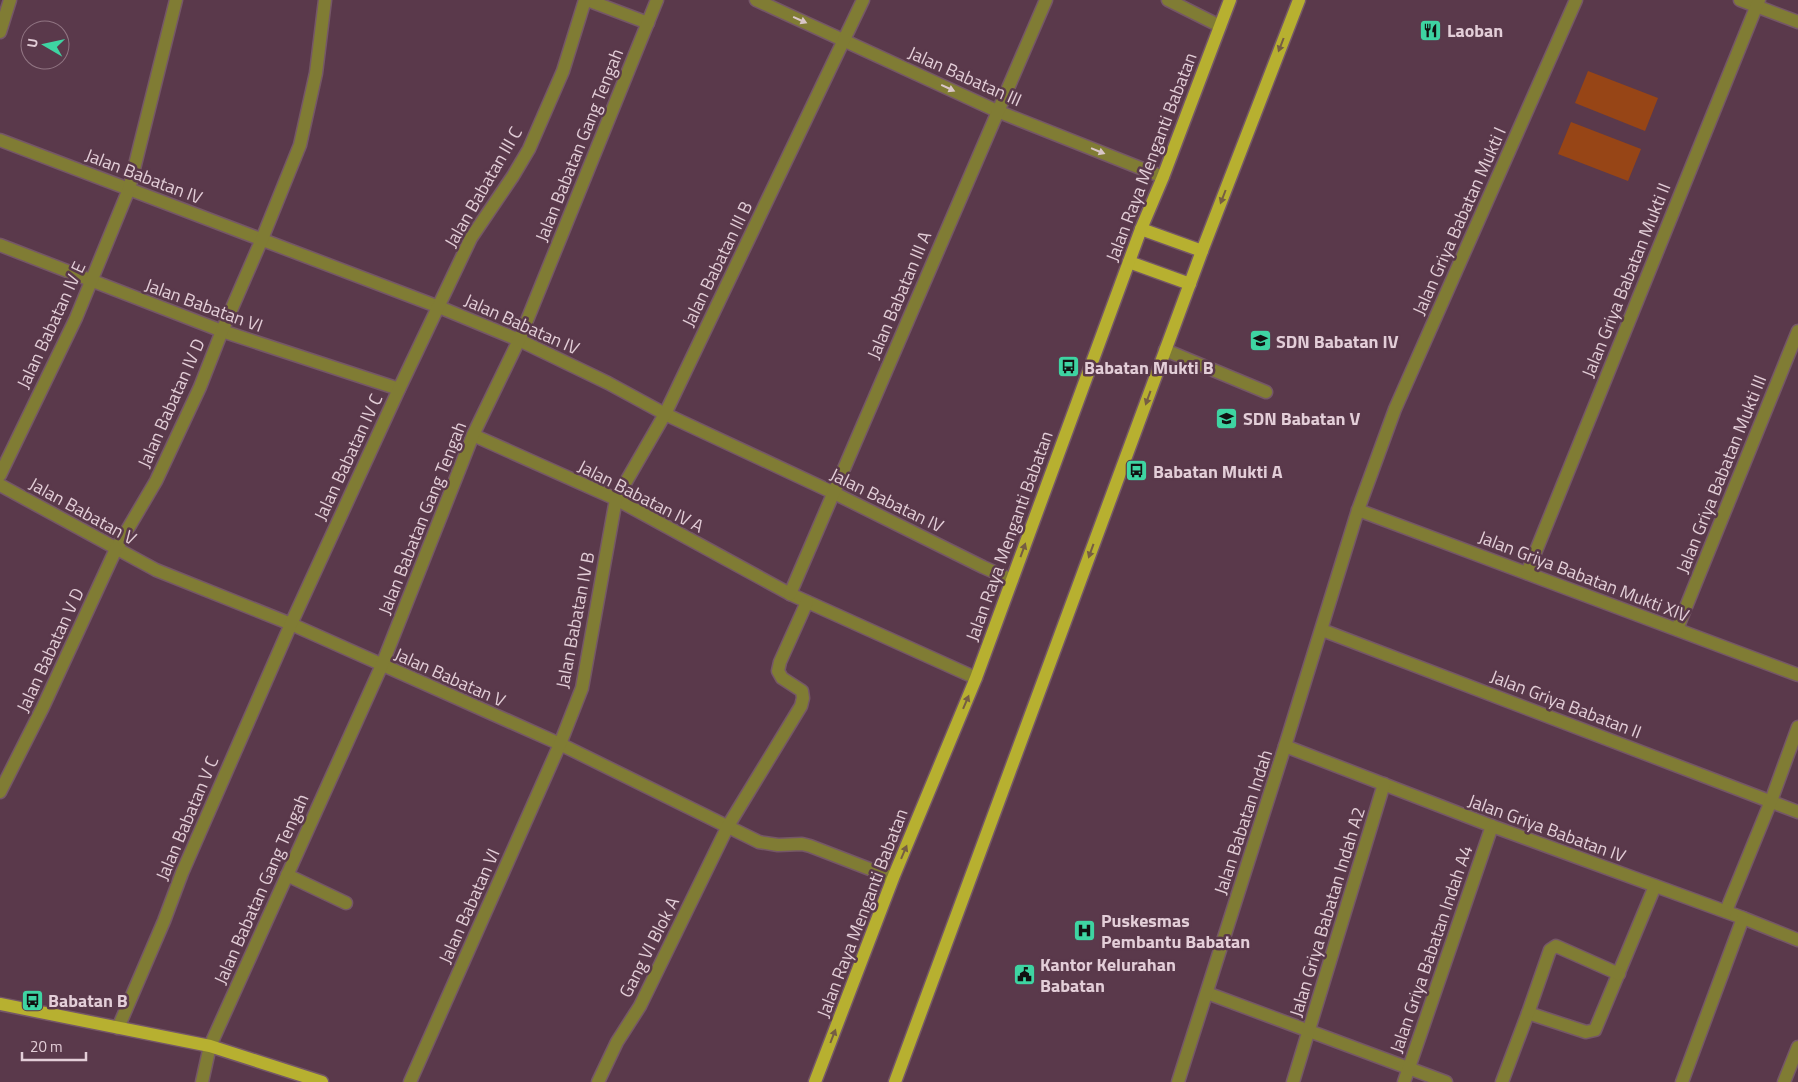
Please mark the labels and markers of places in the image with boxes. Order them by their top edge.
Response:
place label: Laoban [1447,17,1503,44]
restaurant icon: Laoban [1419,18,1443,42]
place label: SDN Babatan IV [1276,328,1399,355]
school or university icon: SDN Babatan IV [1248,329,1272,353]
place label: Babatan Mukti B [1084,354,1214,381]
bus stop icon: Babatan Mukti B [1056,355,1080,379]
place label: SDN Babatan V [1243,405,1361,432]
school or university icon: SDN Babatan V [1215,406,1239,430]
place label: Babatan Mukti A [1153,458,1283,485]
bus stop icon: Babatan Mukti A [1125,459,1149,483]
place label: Puskesmas Pembantu Babatan [1101,907,1250,955]
hospital icon: Puskesmas Pembantu Babatan [1073,918,1097,942]
place label: Kantor Kelurahan Babatan [1040,951,1176,999]
public building icon: Kantor Kelurahan Babatan [1012,962,1036,986]
place label: Babatan B [48,987,128,1014]
bus stop icon: Babatan B [20,988,44,1012]

